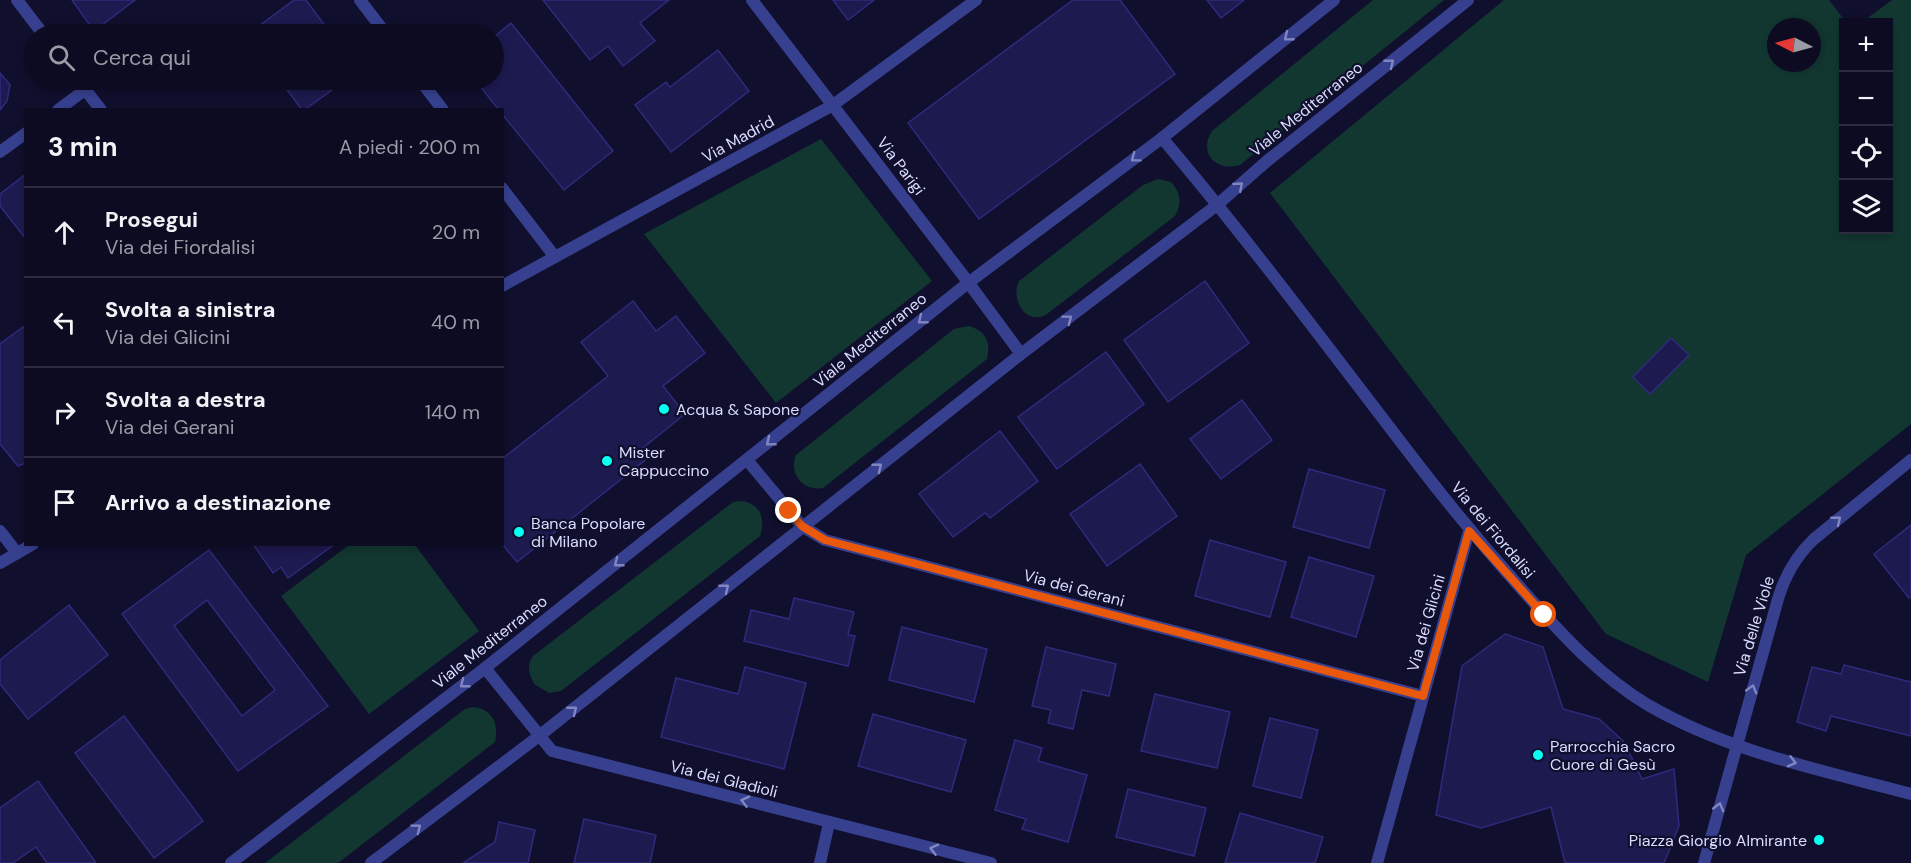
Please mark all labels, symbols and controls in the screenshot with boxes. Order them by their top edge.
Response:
north arrow [1767,18,1821,72]
map controls [1839,18,1893,234]
button: + [1839,18,1893,72]
search box [24,24,504,90]
one-way arrow [1284,29,1295,40]
icon: search [45,41,78,74]
text: Cerca qui [93,43,191,72]
street label: Viale Mediterraneo [1245,57,1367,161]
one-way arrow [1383,59,1394,70]
button: − [1839,72,1893,126]
street label: Via Madrid [698,111,778,167]
button: locate [1839,126,1893,180]
text: 3 min [48,130,117,164]
street label: Via Parigi [872,133,930,199]
text: A piedi · 200 m [339,134,480,160]
one-way arrow [1131,151,1142,162]
button: layers [1839,180,1893,234]
one-way arrow [1232,182,1242,193]
text: Prosegui [105,205,198,234]
icon: ahead [48,216,81,249]
text: 20 m [432,219,480,245]
text: Via dei Fiordalisi [105,234,255,260]
street label: Viale Mediterraneo [809,288,931,392]
text: Svolta a sinistra [105,295,275,324]
icon: left [48,306,81,339]
text: 40 m [431,309,480,335]
one-way arrow [918,312,929,323]
one-way arrow [1061,315,1072,326]
text: Via dei Glicini [105,324,230,350]
text: Svolta a destra [105,385,266,414]
icon: right [48,396,81,429]
text: 140 m [425,399,480,425]
place label: Acqua & Sapone [676,399,799,420]
marker: Acqua & Sapone [657,402,671,416]
text: Via dei Gerani [105,414,234,440]
one-way arrow [766,434,777,445]
place label: Mister Cappuccino [619,442,709,481]
marker: Mister Cappuccino [600,454,614,468]
one-way arrow [871,463,882,474]
street label: Via dei Fiordalisi [1446,477,1540,583]
icon: arrive [48,486,81,519]
text: Arrivo a destinazione [105,488,331,517]
route end [775,497,801,523]
place label: Banca Popolare di Milano [531,513,645,552]
one-way arrow [1830,517,1841,528]
marker: Banca Popolare di Milano [512,525,526,539]
one-way arrow [613,556,624,567]
street label: Via dei Gerani [1021,564,1127,612]
street label: Via dei Glicini [1402,572,1450,674]
street label: Via delle Viole [1729,573,1779,679]
one-way arrow [718,584,729,595]
street label: Viale Mediterraneo [428,591,552,693]
route start [1530,601,1556,627]
one-way arrow [460,676,471,687]
one-way arrow [1745,684,1757,695]
one-way arrow [566,706,577,717]
place label: Parrocchia Sacro Cuore di Gesù [1550,736,1675,775]
marker: Parrocchia Sacro Cuore di Gesù [1531,748,1545,762]
one-way arrow [1787,755,1797,768]
street label: Via dei Gladioli [668,756,780,802]
one-way arrow [741,796,751,809]
one-way arrow [1712,802,1725,812]
one-way arrow [411,824,422,835]
place label: Piazza Giorgio Almirante [1629,830,1807,851]
marker: Piazza Giorgio Almirante [1812,833,1826,847]
one-way arrow [930,843,940,856]

